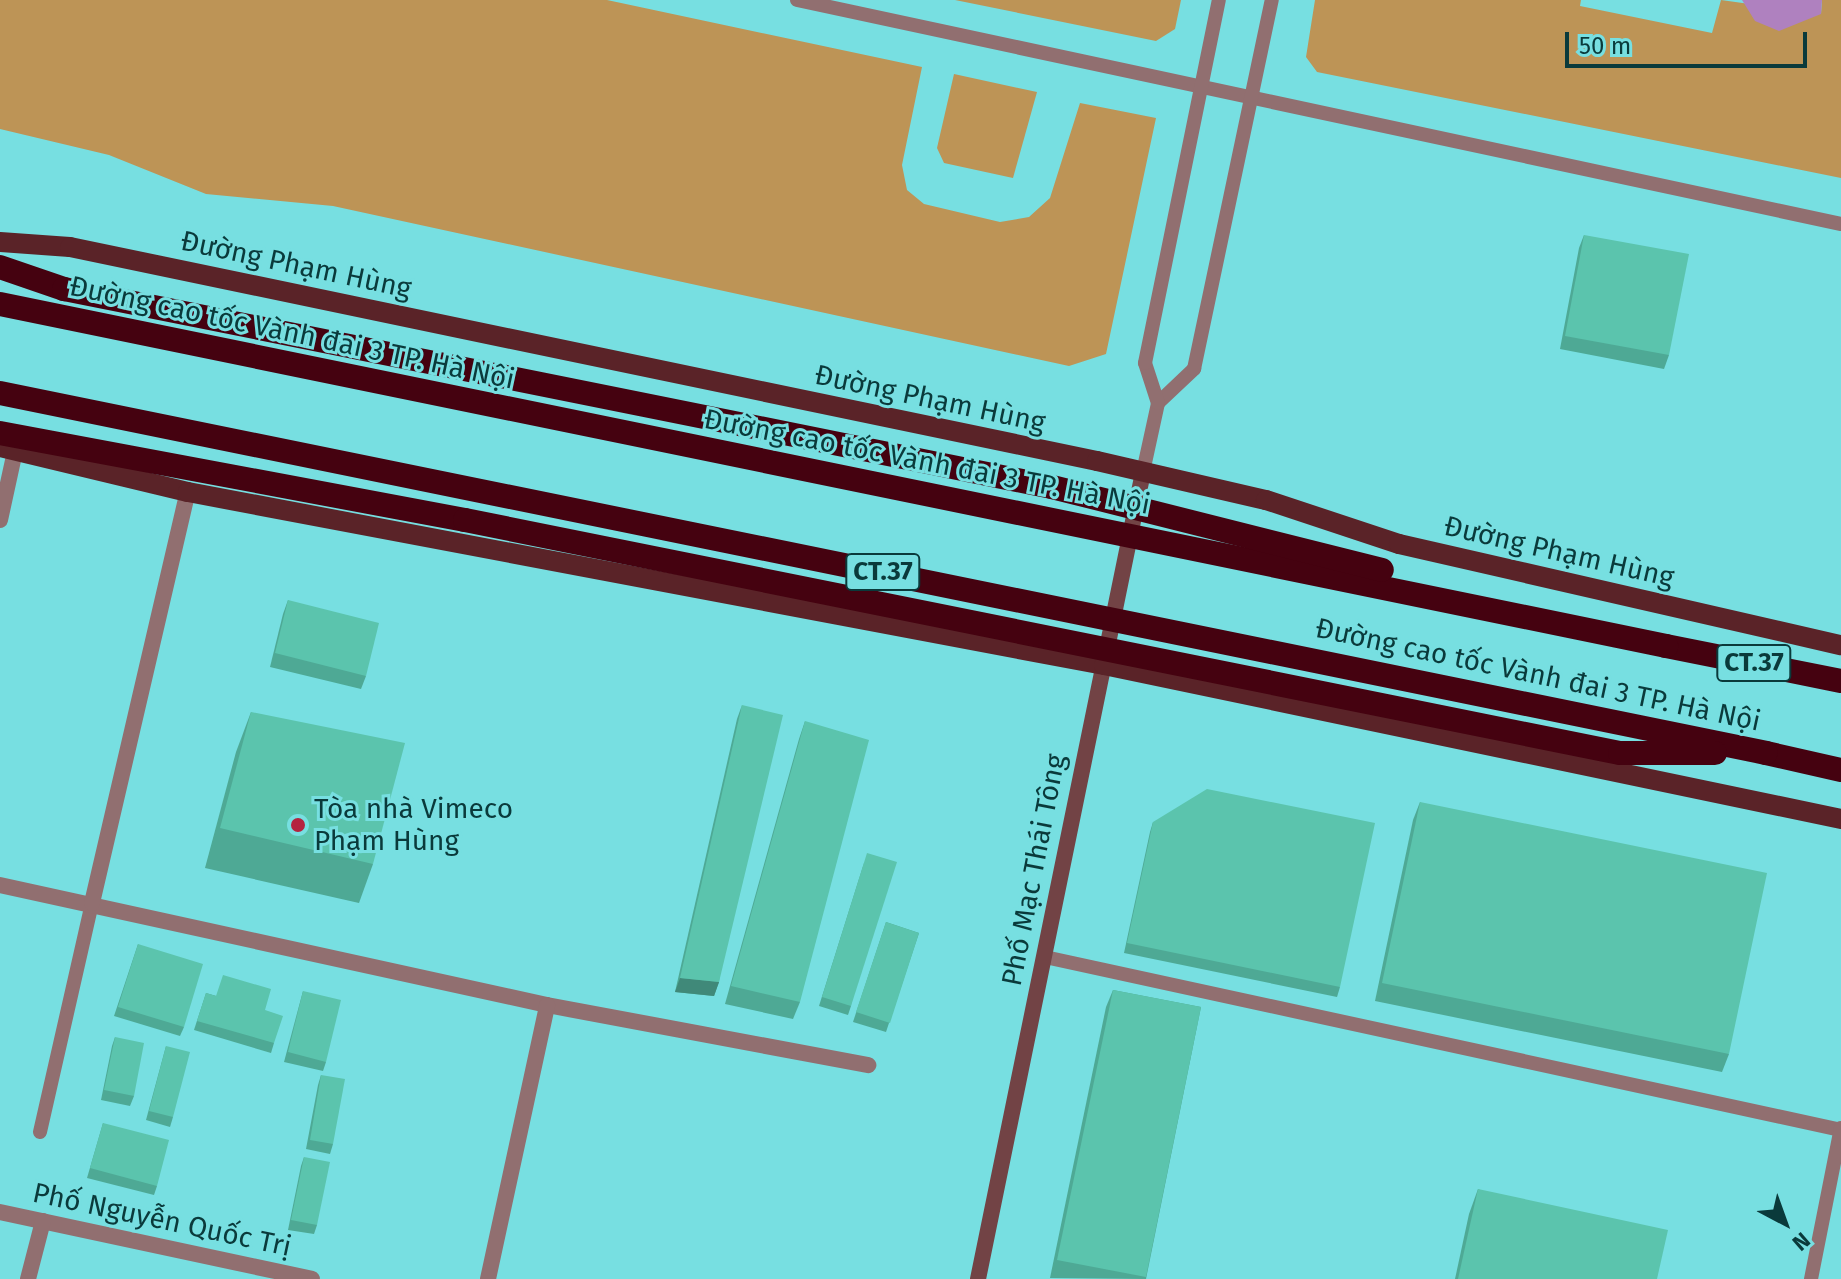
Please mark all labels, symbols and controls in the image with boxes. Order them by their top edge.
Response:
scale bar [1569,16,1811,66]
text: 50 m [1579,32,1631,60]
street label: Đường Phạm Hùng [178,224,414,306]
street label: Đường cao tốc Vành đai 3 TP. Hà Nội [66,269,518,397]
street label: Đường Phạm Hùng [812,358,1048,440]
street label: Đường cao tốc Vành đai 3 TP. Hà Nội [701,402,1153,522]
street label: Đường Phạm Hùng [1441,509,1677,595]
road number: CT.37 [845,550,921,594]
street label: Đường cao tốc Vành đai 3 TP. Hà Nội [1312,611,1764,739]
road number: CT.37 [1716,641,1792,685]
street label: Phố Mạc Thái Tông [995,751,1073,989]
place label: Tòa nhà Vimeco Phạm Hùng [314,792,513,858]
marker: Tòa nhà Vimeco Phạm Hùng [289,816,307,834]
street label: Phố Nguyễn Quốc Trị [30,1176,294,1264]
north arrow [1745,1183,1825,1263]
text: N [1787,1227,1815,1256]

